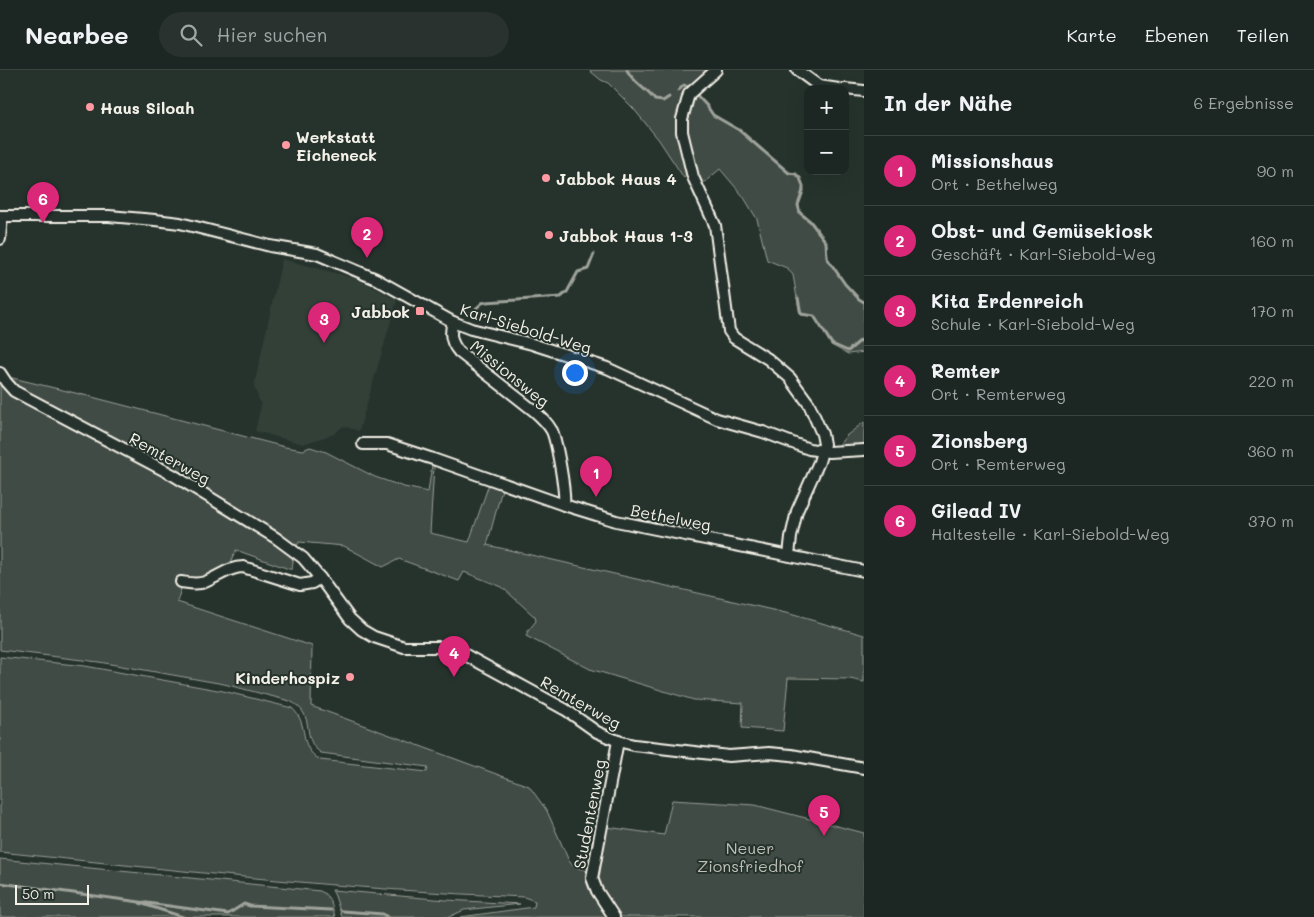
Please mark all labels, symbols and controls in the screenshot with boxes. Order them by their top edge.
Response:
search box [159,12,509,57]
text: Nearbee [25,19,129,50]
icon: search [177,21,205,49]
text: Hier suchen [217,22,327,47]
text: Karte [1066,23,1117,47]
text: Ebenen [1145,23,1209,47]
text: Teilen [1237,23,1289,47]
map controls [804,85,849,175]
button: + [804,85,849,130]
text: In der Nähe [884,89,1012,116]
text: 6 Ergebnisse [1193,92,1294,113]
place label: Haus Siloah [100,97,194,118]
marker: Haus Siloah [84,101,96,113]
place label: Werkstatt Eicheneck [296,126,377,165]
button: − [804,130,849,175]
marker: Werkstatt Eicheneck [280,139,292,151]
text: Missionshaus [931,148,1054,173]
text: 1 [896,160,904,181]
text: 90 m [1257,160,1294,181]
place label: Jabbok Haus 4 [556,168,677,189]
marker: Jabbok Haus 4 [540,172,552,184]
text: Ort · Bethelweg [931,173,1057,194]
pin: 6 [27,182,59,223]
pin: 2 [351,217,383,258]
text: Obst- und Gemüsekiosk [931,218,1153,243]
place label: Jabbok Haus 1-3 [559,225,693,246]
marker: Jabbok Haus 1-3 [543,229,555,241]
text: 2 [896,230,904,251]
text: 160 m [1249,230,1294,251]
text: Geschäft · Karl-Siebold-Weg [931,243,1156,264]
text: Kita Erdenreich [931,288,1083,313]
street label: Karl-Siebold-Weg [458,298,594,358]
text: 3 [895,300,905,321]
text: 170 m [1250,300,1294,321]
place label: Jabbok [351,301,410,322]
pin: 3 [308,302,340,343]
marker: Jabbok [414,305,426,317]
text: Schule · Karl-Siebold-Weg [931,313,1134,334]
street label: Missionsweg [466,335,554,411]
text: Remter [931,358,1000,383]
your location [562,360,588,386]
text: 4 [895,370,905,391]
text: 220 m [1248,370,1294,391]
text: Ort · Remterweg [931,383,1065,404]
street label: Remterweg [126,427,214,489]
text: Zionsberg [931,428,1028,453]
text: 5 [895,440,905,461]
text: 360 m [1247,440,1294,461]
text: Ort · Remterweg [931,453,1065,474]
pin: 1 [580,456,612,497]
text: Gilead IV [931,498,1021,523]
street label: Bethelweg [629,499,713,535]
text: 6 [895,510,905,531]
text: 370 m [1248,510,1294,531]
text: Haltestelle · Karl-Siebold-Weg [931,523,1169,544]
pin: 4 [438,636,470,677]
place label: Kinderhospiz [235,667,340,688]
marker: Kinderhospiz [344,671,356,683]
street label: Remterweg [537,671,625,733]
street label: Studentenweg [568,757,610,871]
pin: 5 [808,795,840,836]
park label: Neuer Zionsfriedhof [697,837,804,876]
scale bar [15,882,89,905]
text: 50 m [22,884,54,903]

